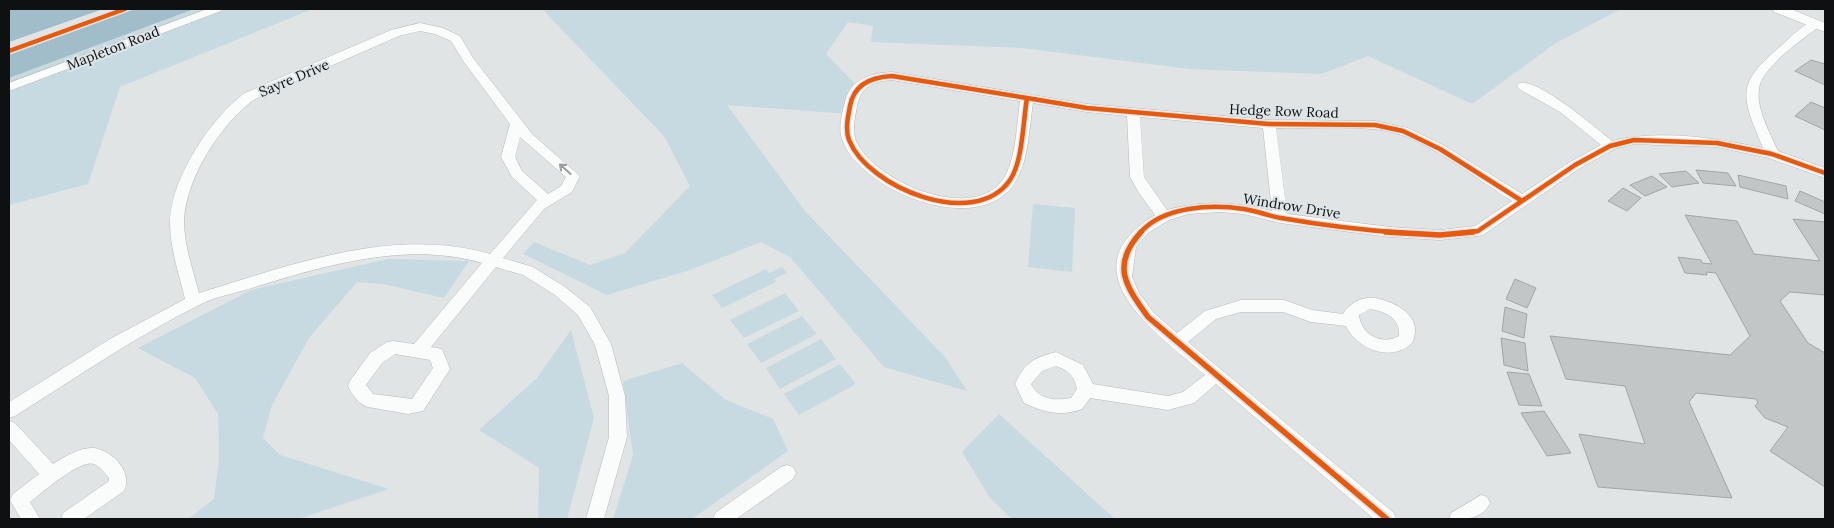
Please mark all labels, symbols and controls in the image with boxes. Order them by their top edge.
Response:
street label: Mapleton Road [64,22,162,74]
street label: Sayre Drive [256,55,332,101]
street label: Hedge Row Road [1229,100,1339,122]
one-way arrow [559,163,572,174]
street label: Windrow Drive [1242,189,1342,223]

